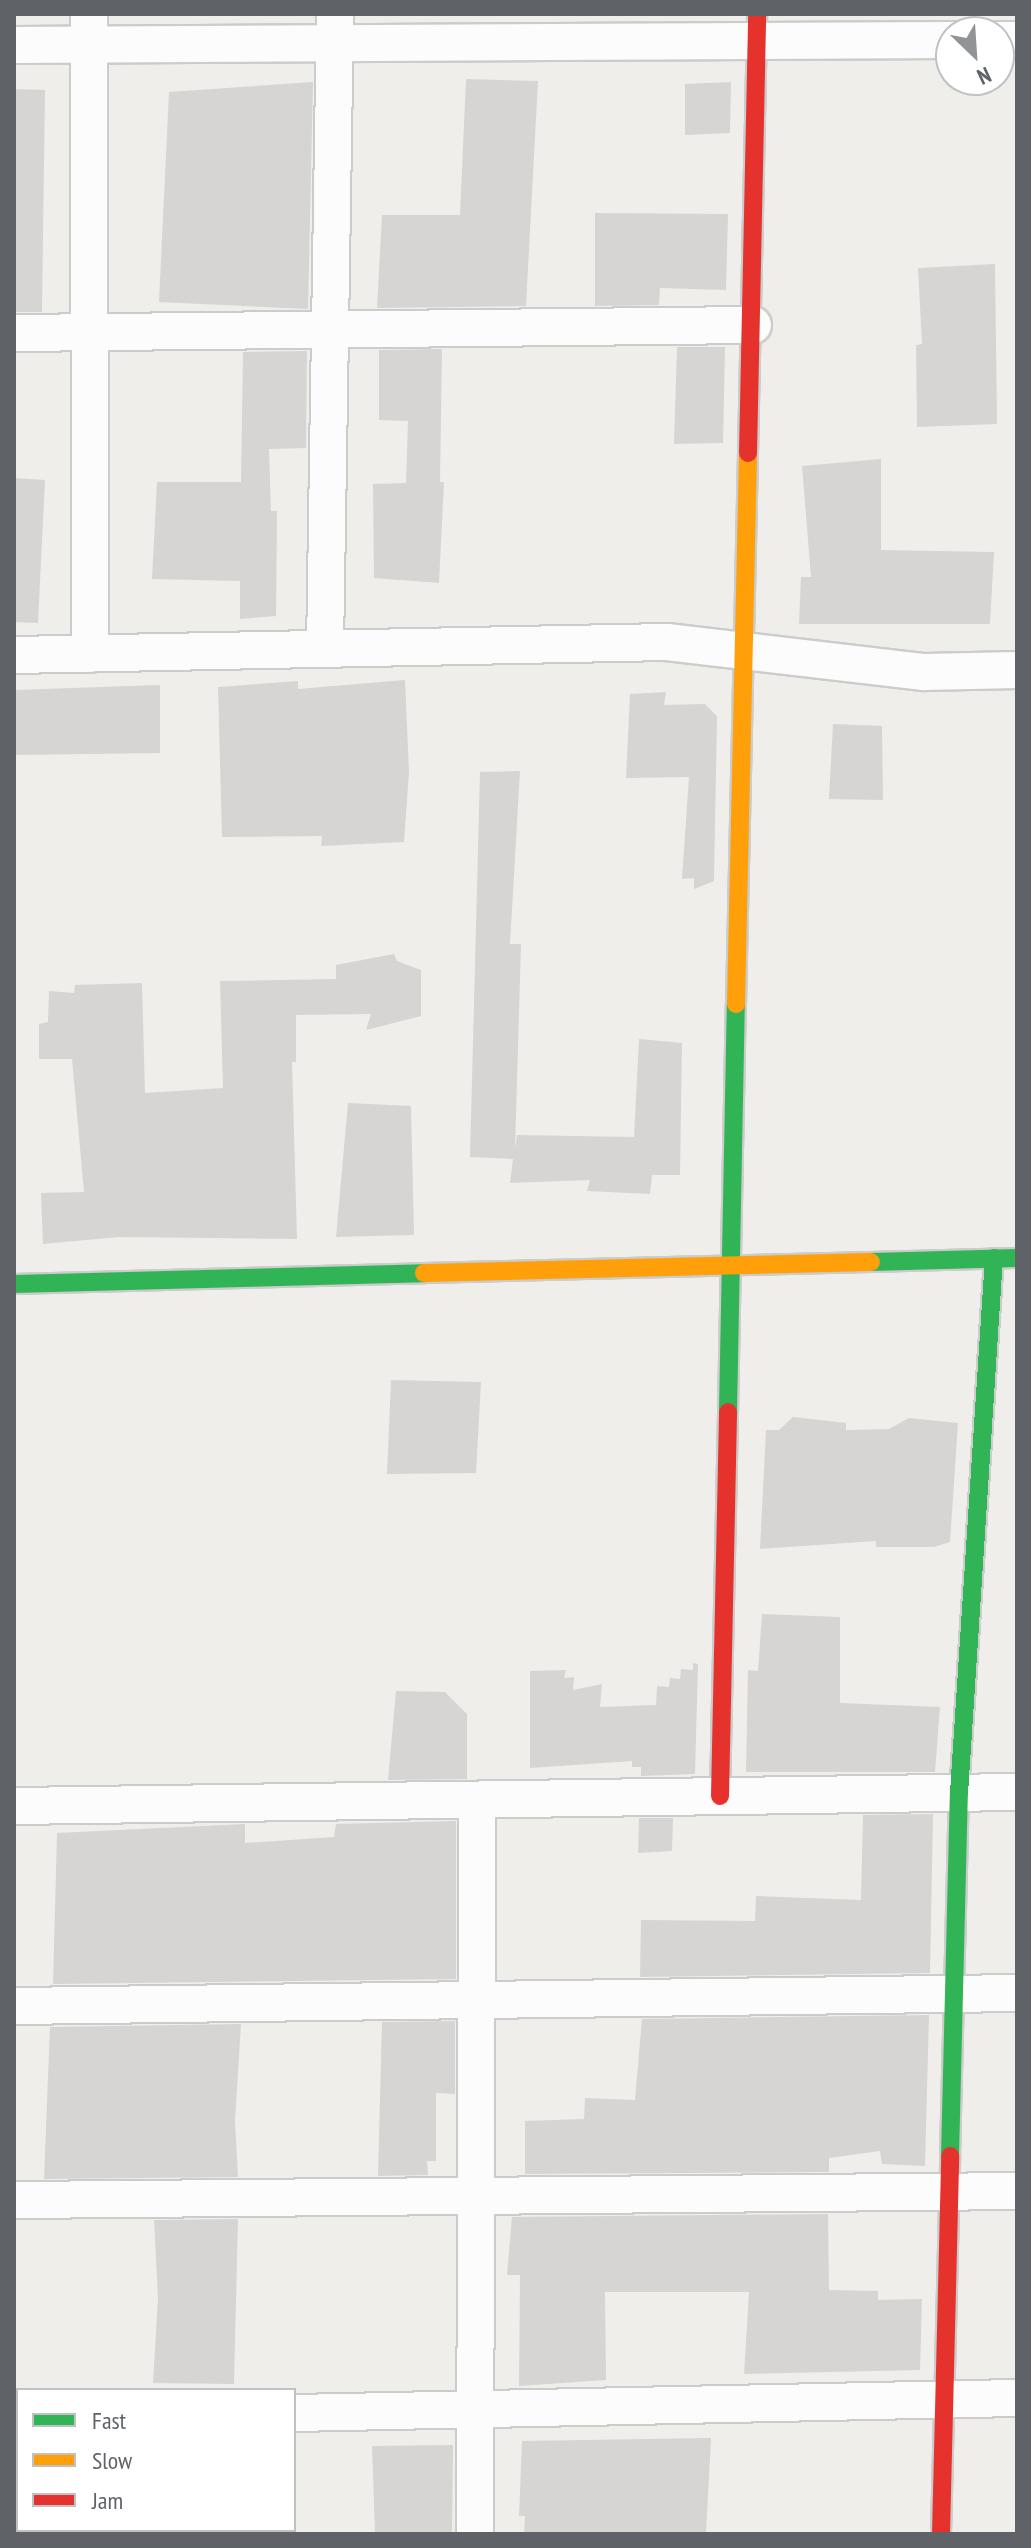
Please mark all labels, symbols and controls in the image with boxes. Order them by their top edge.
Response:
north arrow [935,16,1015,96]
text: N [973,61,996,91]
legend [16,2388,296,2532]
text: Fast [92,2405,126,2436]
text: Slow [92,2445,132,2476]
text: Jam [92,2485,123,2516]

